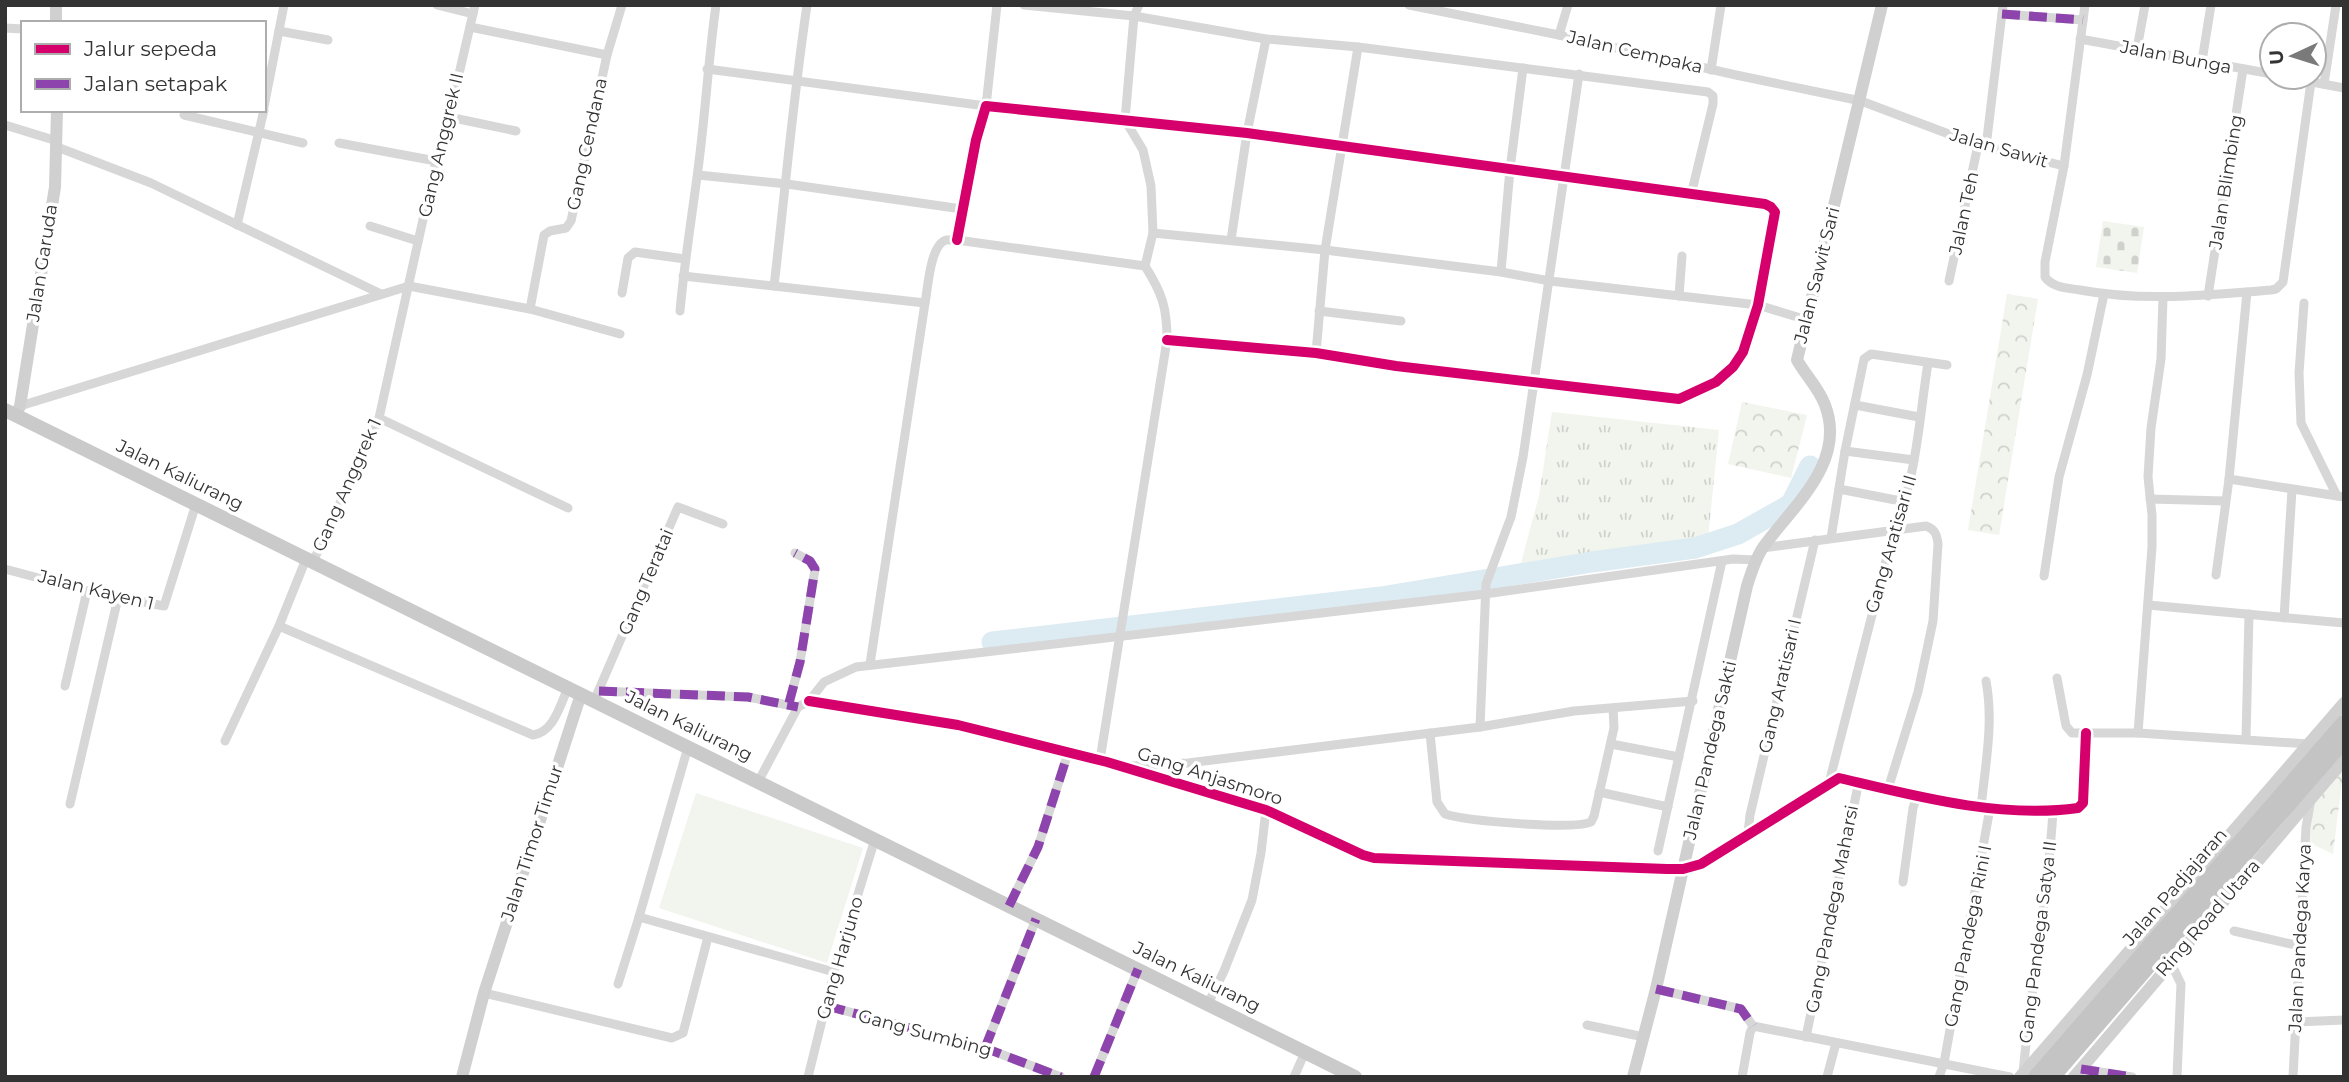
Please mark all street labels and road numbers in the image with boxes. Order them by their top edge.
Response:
street label: Jalan Cempaka [1564,26,1705,78]
street label: Jalan Bunga [2118,35,2233,79]
street label: Gang Anggrek II [414,71,468,219]
street label: Gang Cendana [562,76,612,212]
street label: Jalan Blimbing [2204,113,2247,252]
street label: Jalan Sawit [1946,123,2051,173]
street label: Jalan Teh [1944,169,1984,258]
street label: Jalan Garuda [22,203,62,324]
street label: Jalan Sawit Sari [1789,205,1845,346]
street label: Gang Anggrek 1 [308,415,386,555]
street label: Jalan Kaliurang [112,434,247,515]
street label: Gang Aratisari II [1861,472,1921,616]
street label: Gang Teratai [614,525,678,639]
street label: Jalan Kayen 1 [35,565,156,615]
street label: Gang Aratisari I [1754,617,1806,755]
street label: Jalan Pandega Sakti [1678,658,1741,842]
street label: Jalan Kaliurang [621,685,756,766]
street label: Gang Anjasmoro [1134,742,1286,810]
street label: Jalan Timor Timur [496,762,568,925]
street label: Gang Pandega Maharsi [1801,803,1863,1015]
street label: Jalan Padjajaran [2118,824,2232,951]
street label: Gang Pandega Satya II [2015,839,2061,1045]
street label: Gang Pandega Rini I [1940,843,1996,1029]
street label: Jalan Pandega Karya [2284,843,2316,1034]
street label: Ring Road Utara [2151,855,2265,981]
street label: Gang Harjuno [812,894,868,1022]
street label: Jalan Kaliurang [1129,936,1264,1017]
street label: Gang Sumbing [856,1005,994,1061]

